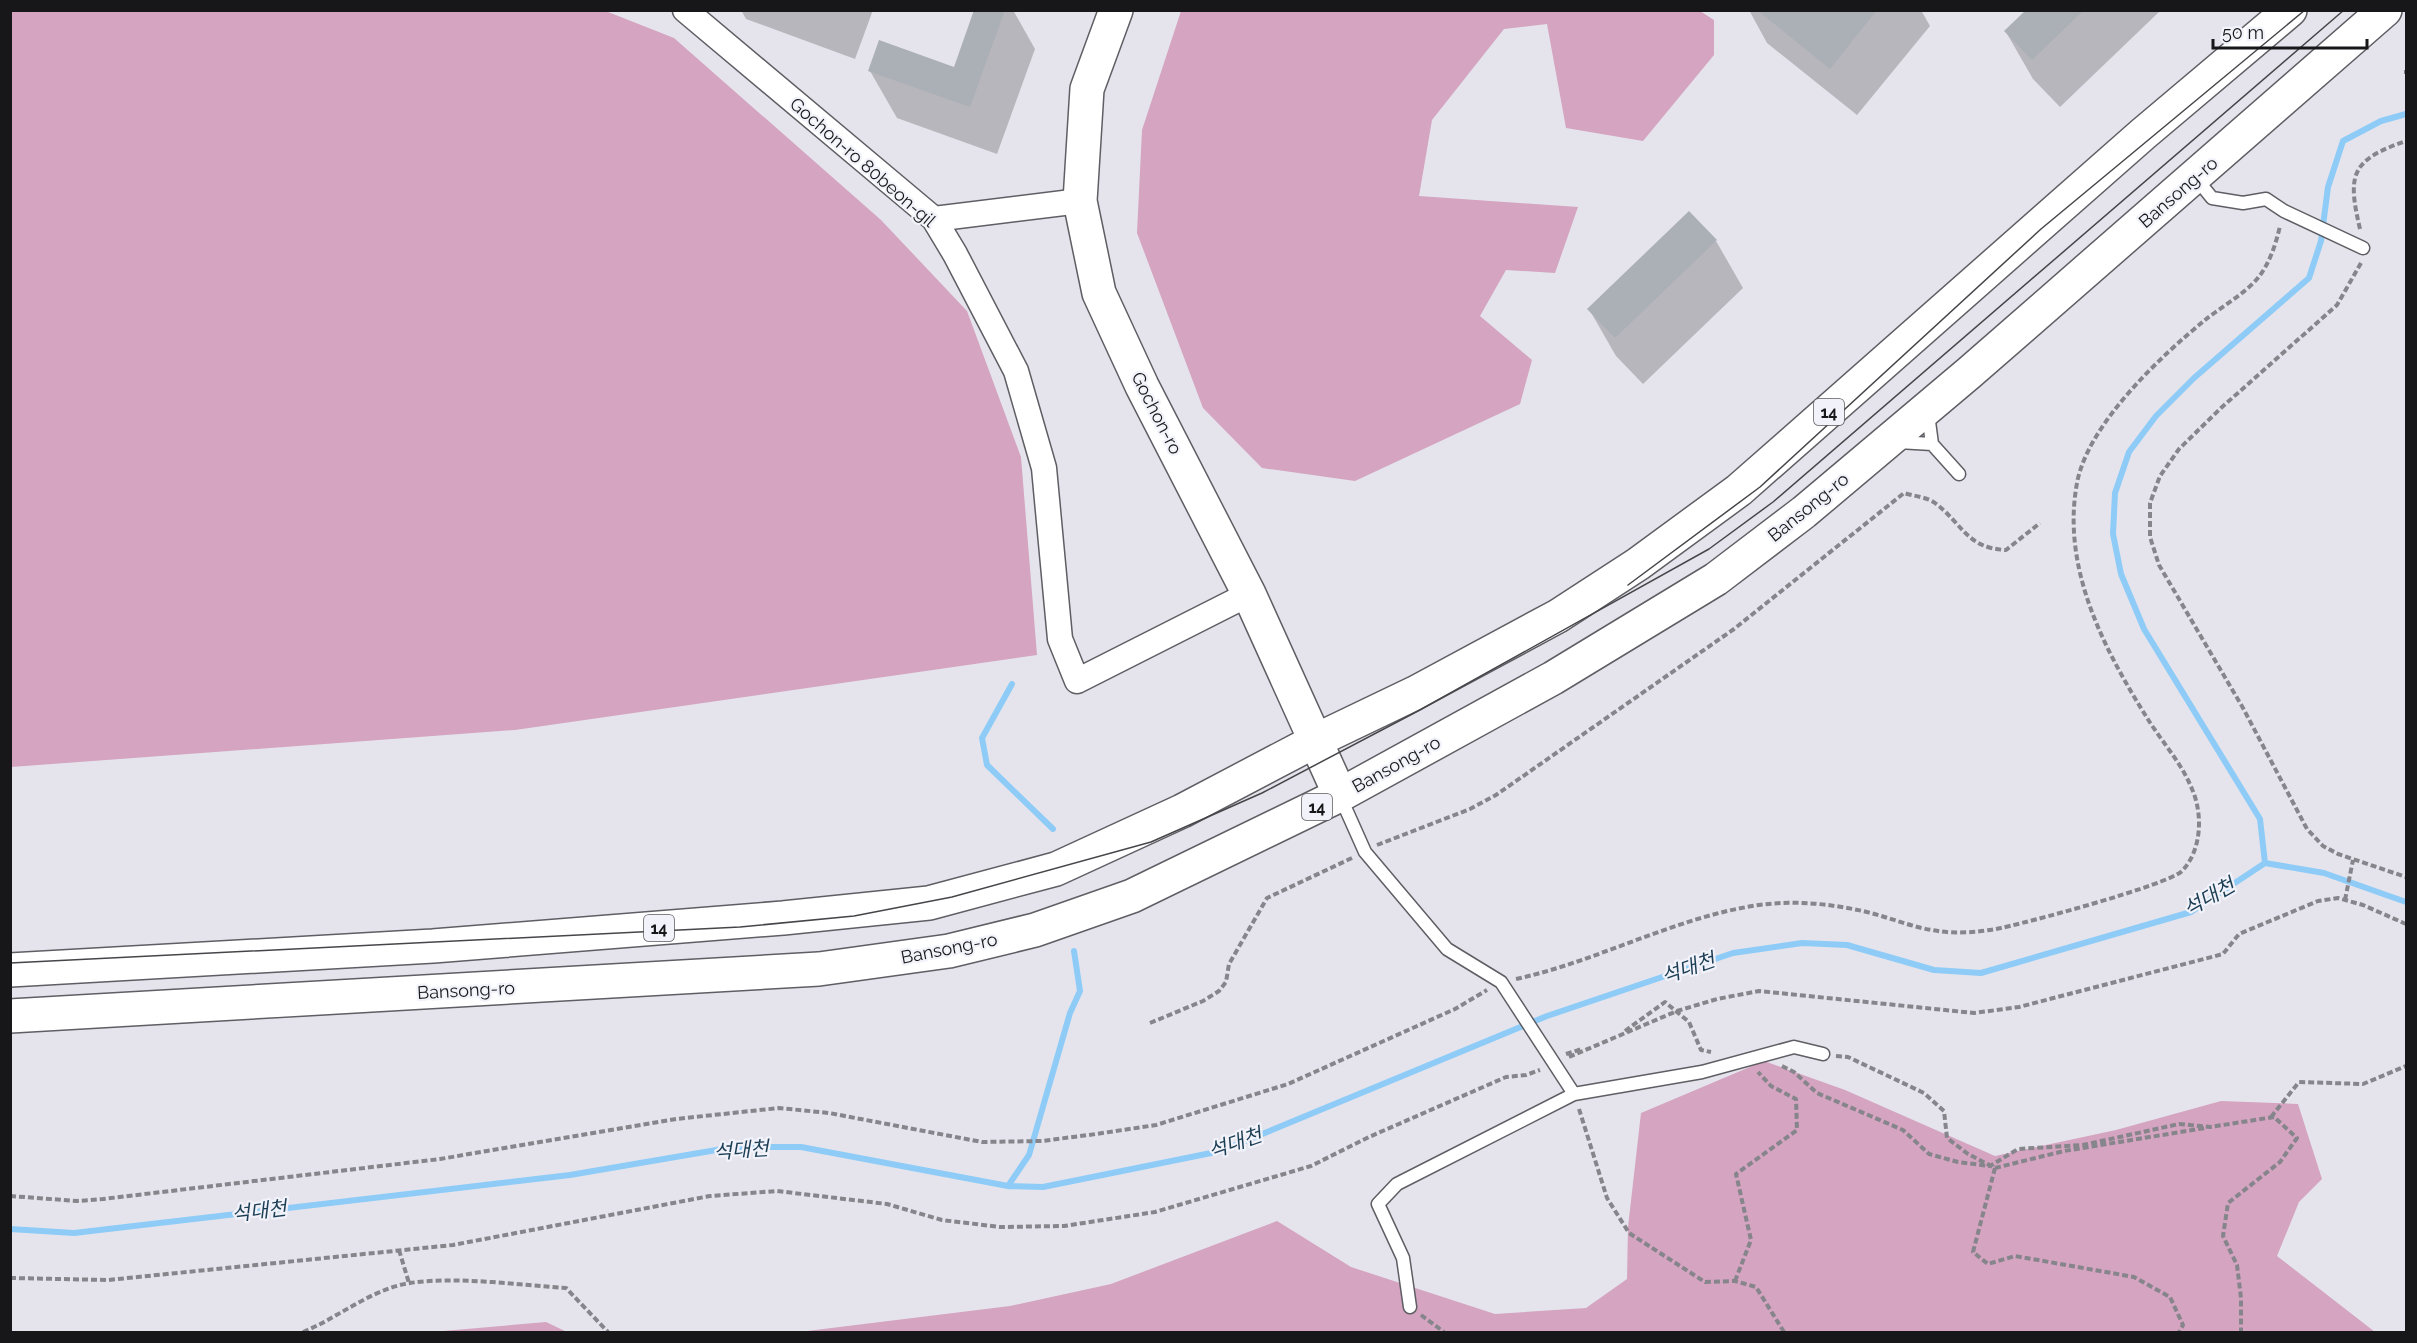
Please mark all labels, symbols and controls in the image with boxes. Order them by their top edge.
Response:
scale bar [2213,12,2368,50]
text: 50 m [2222,22,2264,43]
street label: Gochon-ro 80beon-gil [786,93,940,231]
street label: Bansong-ro [2134,152,2222,232]
street label: Gochon-ro [1127,368,1187,458]
road number: 14 [1814,399,1844,425]
street label: Bansong-ro [1763,468,1853,546]
street label: Bansong-ro [1348,731,1444,797]
road number: 14 [1302,794,1332,820]
water label: 석대천 [2179,872,2241,921]
road number: 14 [644,915,674,941]
street label: Bansong-ro [899,928,999,968]
water label: 석대천 [1658,947,1720,988]
street label: Bansong-ro [417,977,516,1003]
water label: 석대천 [1205,1122,1267,1163]
water label: 석대천 [713,1136,772,1164]
water label: 석대천 [230,1195,290,1226]

